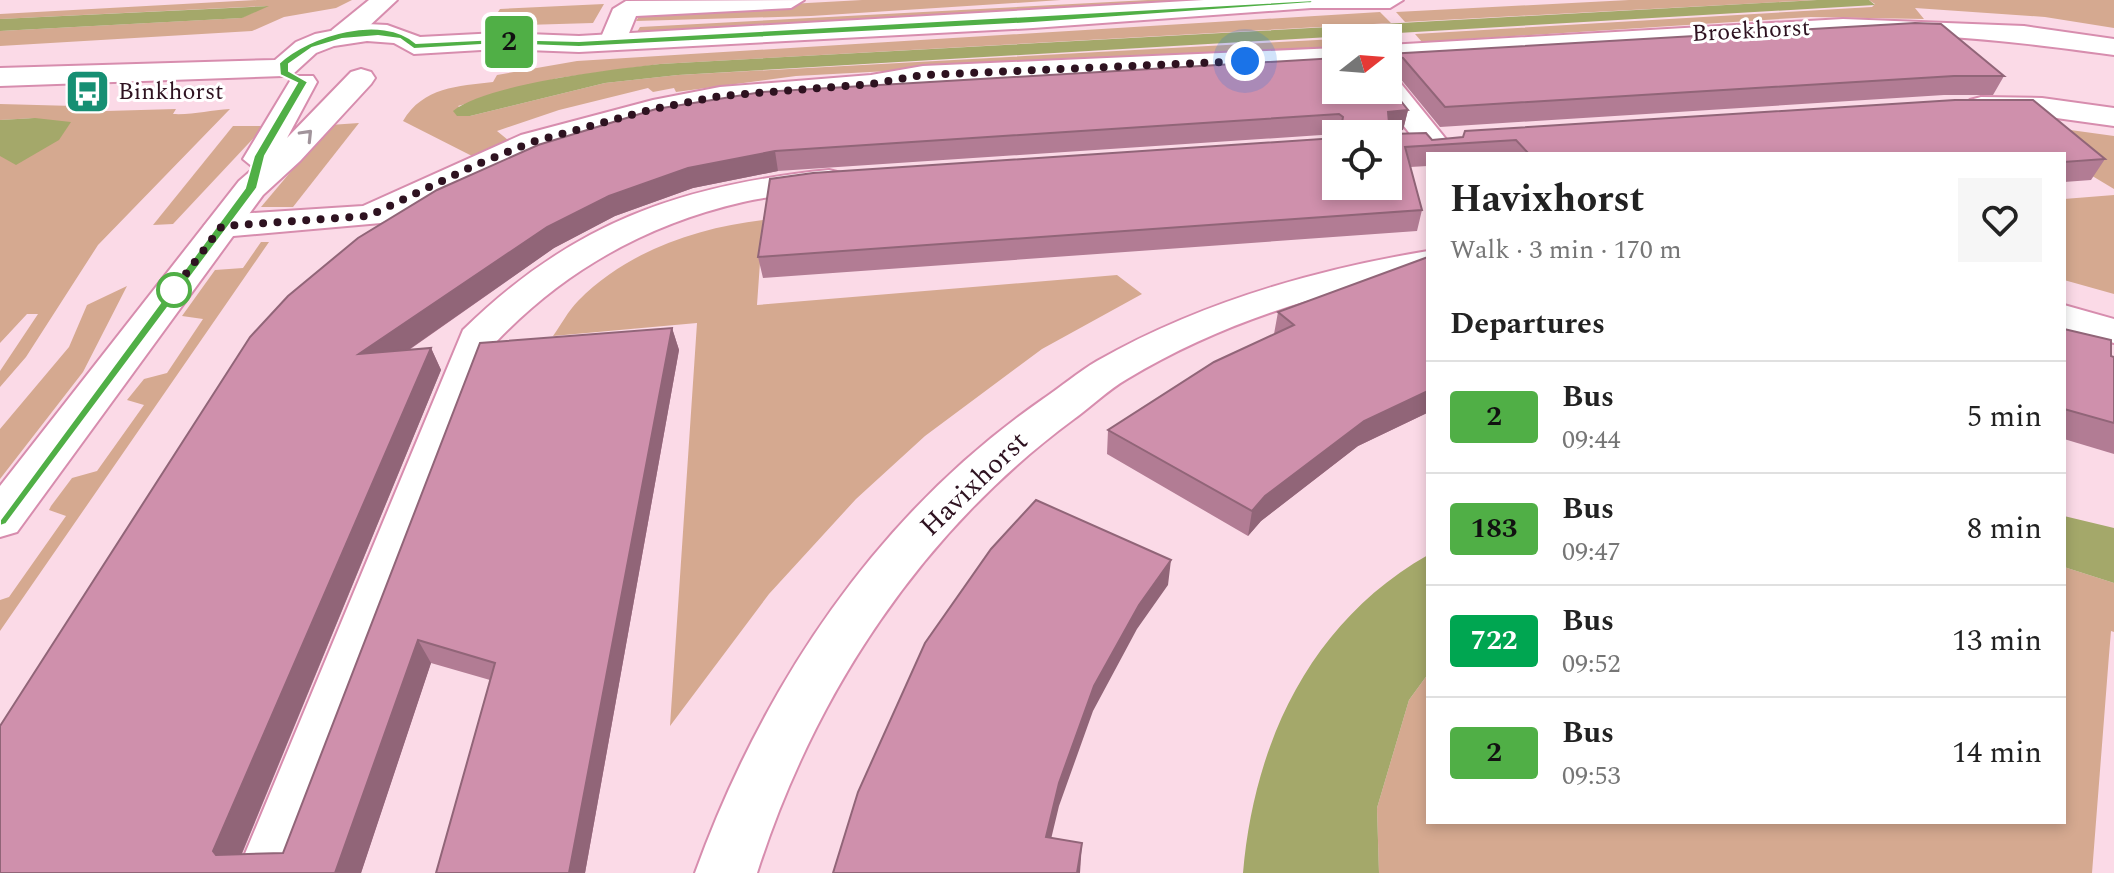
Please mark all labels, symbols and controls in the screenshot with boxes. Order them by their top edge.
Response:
street label: Broekhorst [1691,10,1811,52]
line badge: 2 [483,16,535,68]
text: 2 [501,20,517,63]
north arrow [1322,24,1402,104]
map controls [1322,24,1402,200]
your location [1225,41,1265,81]
bus stop icon: Binkhorst [63,68,111,116]
place label: Binkhorst [118,74,224,110]
button: locate [1322,120,1402,200]
one-way arrow [298,130,313,144]
text: Havixhorst [1450,171,1645,229]
button: heart [1958,178,2042,262]
text: Walk · 3 min · 170 m [1450,230,1682,270]
unlabelled marker [157,273,191,307]
text: Departures [1450,301,1605,347]
text: Bus [1562,374,1614,420]
text: 5 min [1967,394,2042,440]
text: 2 [1486,395,1502,438]
text: 09:44 [1562,420,1621,460]
street label: Havixhorst [910,421,1038,547]
text: Bus [1562,486,1614,532]
text: 8 min [1967,506,2042,552]
text: 183 [1470,507,1518,550]
text: 09:47 [1562,532,1621,572]
text: Bus [1562,598,1614,644]
text: 13 min [1952,618,2042,664]
text: 722 [1470,619,1518,662]
text: 09:52 [1562,644,1621,684]
text: Bus [1562,710,1614,756]
text: 14 min [1952,730,2042,776]
text: 2 [1486,731,1502,774]
text: 09:53 [1562,756,1621,796]

